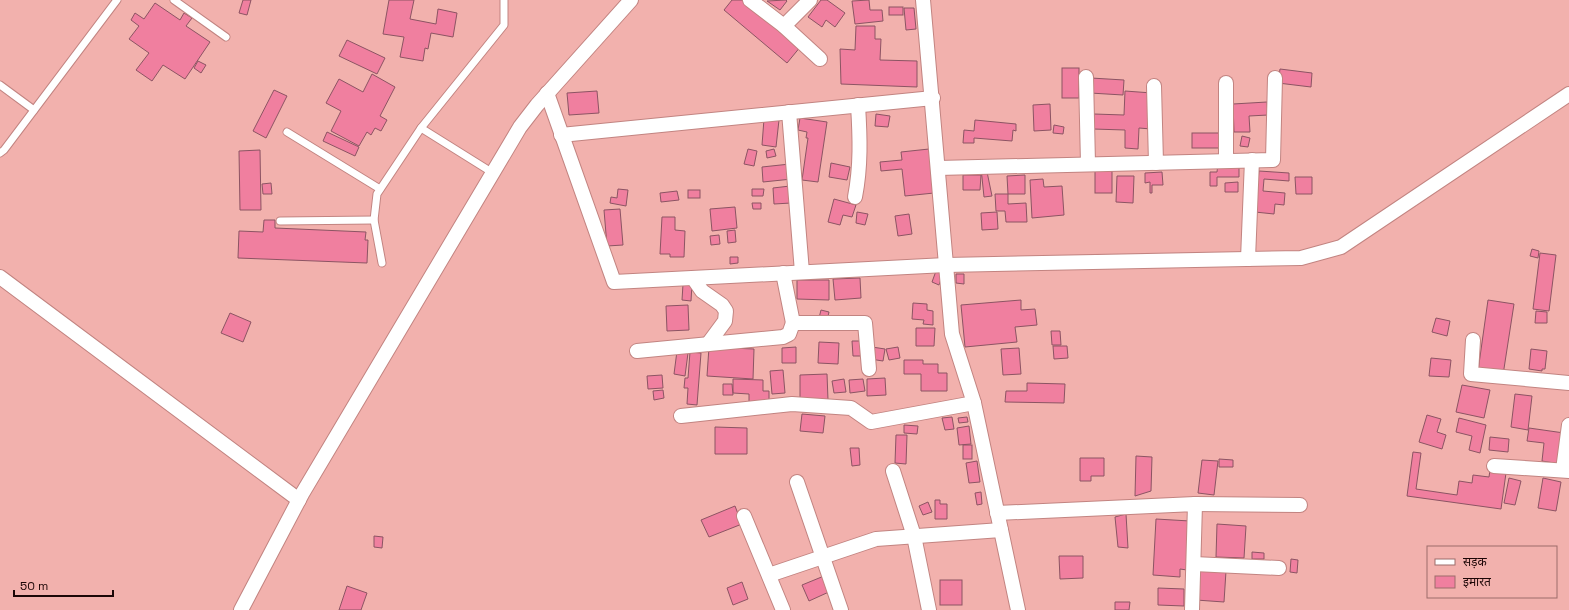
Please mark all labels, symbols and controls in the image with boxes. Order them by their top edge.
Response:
legend [1427,546,1557,598]
text: सड़क [1463,554,1488,570]
scale bar [14,572,113,598]
text: इमारत [1463,574,1492,590]
text: 50 m [20,578,48,594]

